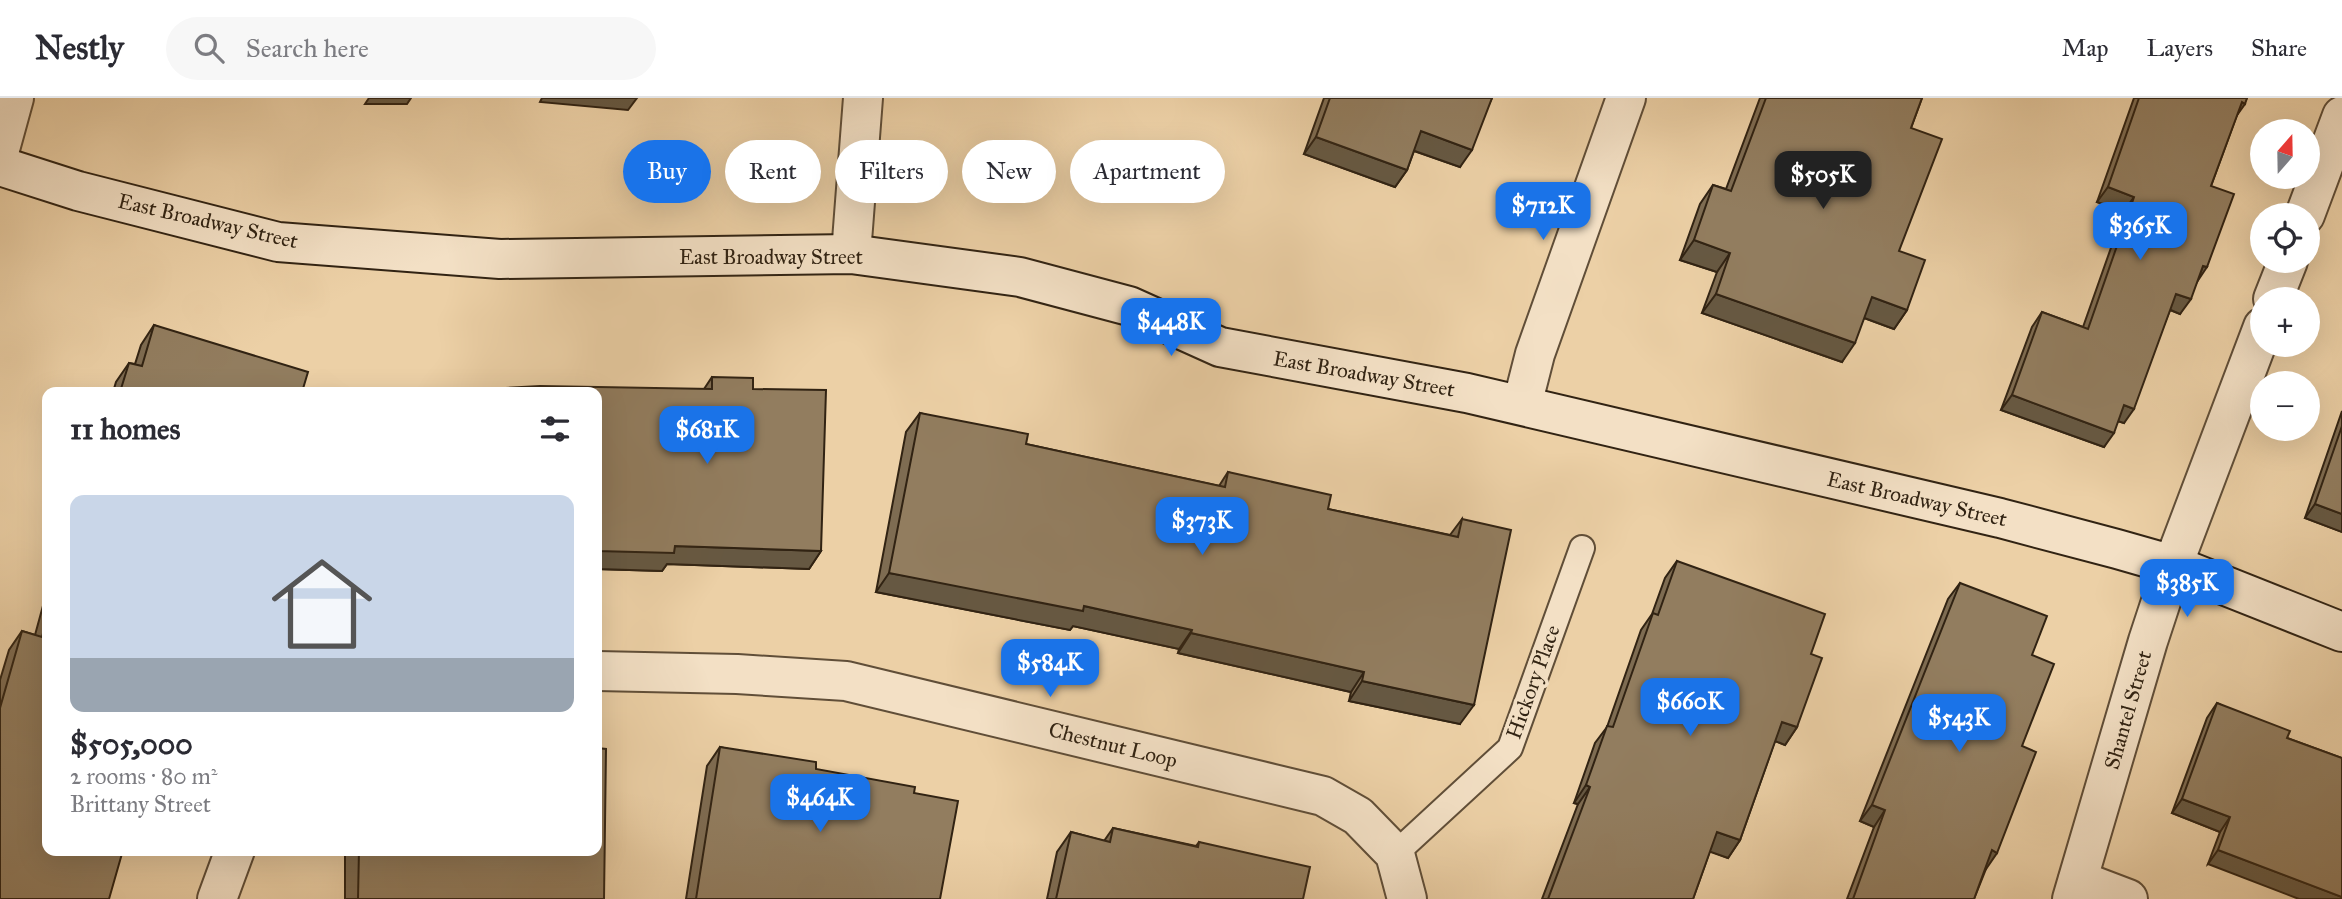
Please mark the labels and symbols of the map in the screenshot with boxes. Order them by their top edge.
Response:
north arrow [2250,119,2320,189]
pin: $505K [1774,152,1872,211]
pin: $712K [1494,183,1592,242]
street label: East Broadway Street [115,188,301,254]
pin: $365K [2091,202,2189,262]
street label: East Broadway Street [679,244,864,270]
pin: $448K [1122,299,1220,358]
street label: East Broadway Street [1271,345,1457,403]
pin: $681K [658,406,756,466]
street label: East Broadway Street [1824,466,2010,532]
pin: $373K [1153,498,1251,557]
pin: $385K [2138,560,2236,619]
street label: Hickory Place [1500,621,1566,743]
pin: $584K [1001,640,1099,699]
street label: Shantel Street [2099,647,2158,772]
pin: $660K [1641,678,1739,738]
pin: $543K [1910,694,2008,754]
street label: Chestnut Loop [1046,716,1180,774]
pin: $464K [771,774,869,834]

